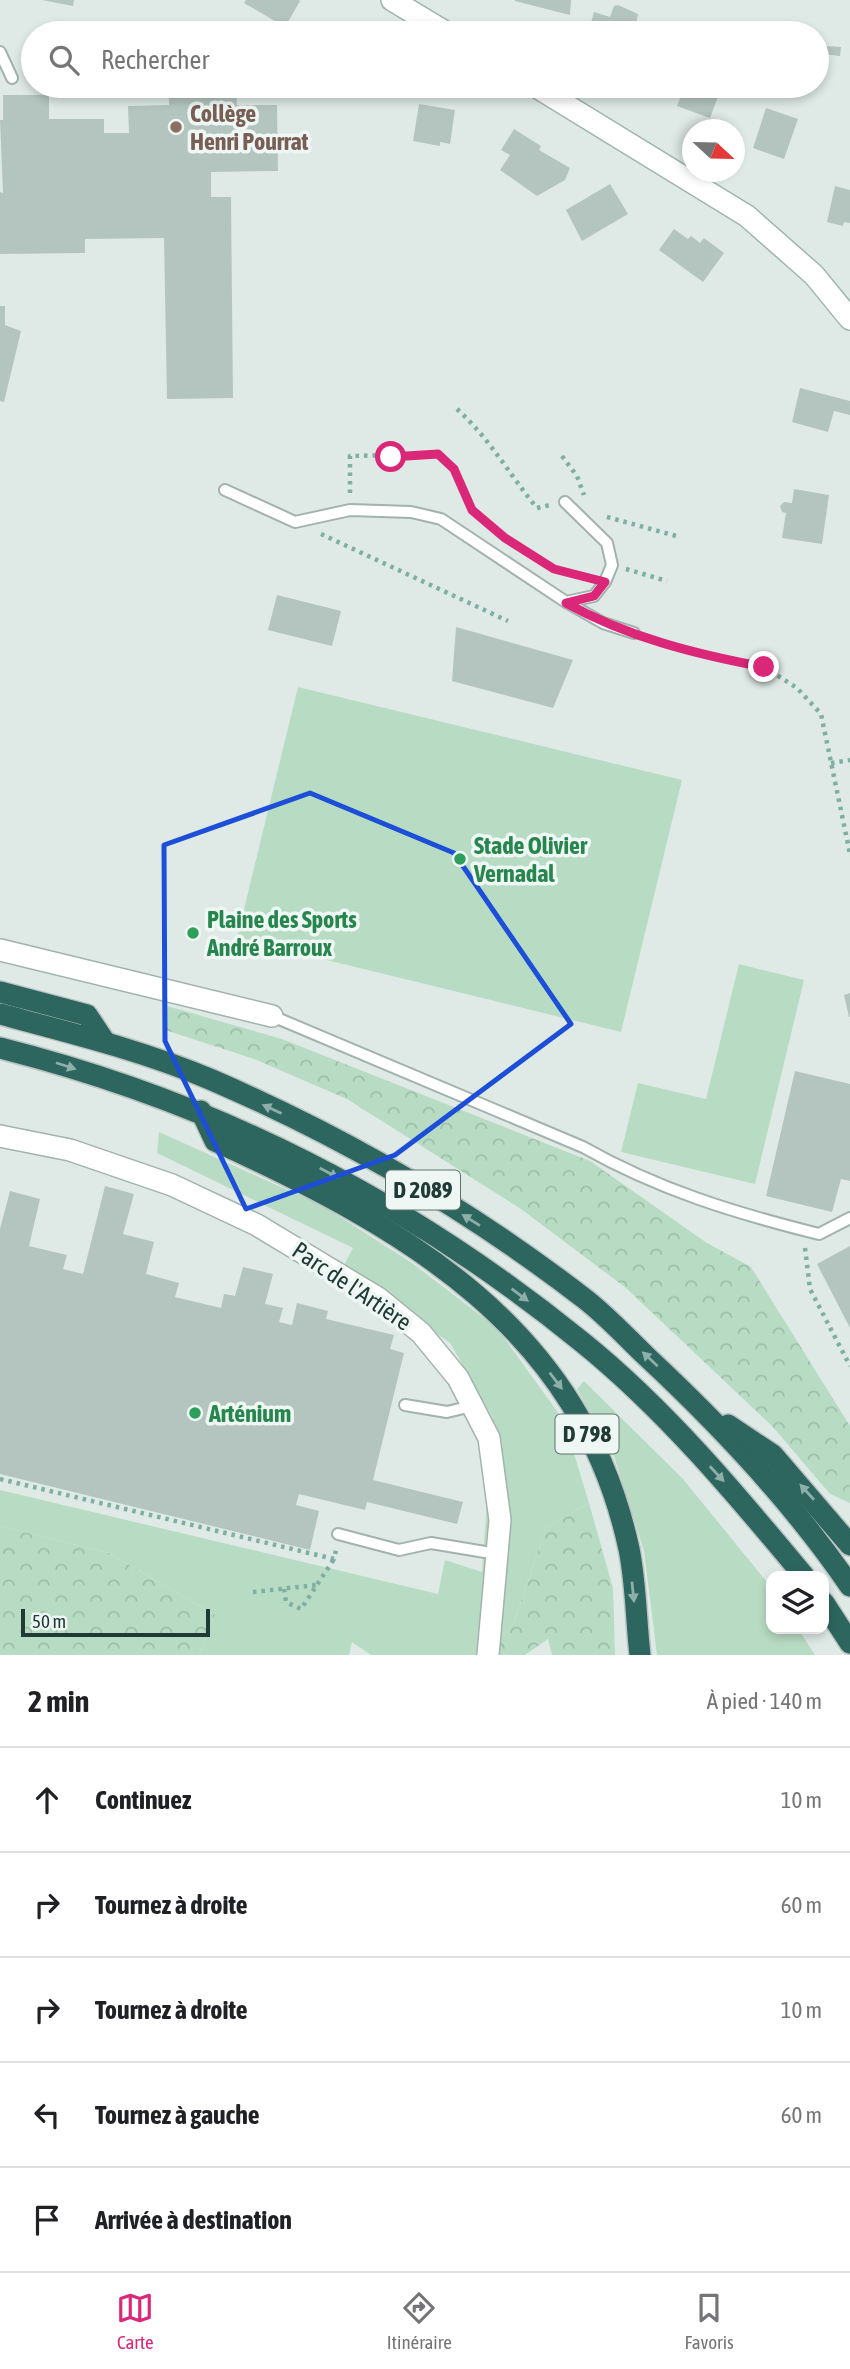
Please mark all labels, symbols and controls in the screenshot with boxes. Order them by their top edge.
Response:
search box [21,21,829,98]
icon: search [45,41,83,79]
text: Rechercher [101,45,209,75]
place label: Collège Henri Pourrat [190,100,309,155]
marker: Collège Henri Pourrat [168,119,184,135]
north arrow [682,119,745,182]
route start [375,441,406,472]
route end [748,651,779,682]
place label: Stade Olivier Vernadal [473,832,588,887]
marker: Stade Olivier Vernadal [452,851,468,867]
place label: Plaine des Sports André Barroux [206,906,357,961]
marker: Plaine des Sports André Barroux [185,925,201,941]
one-way arrow [55,1061,76,1072]
one-way arrow [262,1103,282,1115]
one-way arrow [319,1167,339,1178]
road number: D 2089 [386,1170,460,1210]
one-way arrow [461,1213,480,1226]
street label: Parc de l'Artière [287,1236,417,1336]
one-way arrow [511,1288,530,1302]
one-way arrow [641,1351,659,1367]
one-way arrow [548,1372,562,1390]
place label: Arténium [208,1400,291,1427]
marker: Arténium [187,1405,203,1421]
road number: D 798 [556,1414,618,1454]
one-way arrow [708,1465,724,1482]
one-way arrow [799,1484,815,1501]
map controls [766,1571,829,1634]
button: layers [766,1571,829,1634]
one-way arrow [628,1581,639,1603]
scale bar [21,1606,210,1638]
text: 50 m [32,1610,66,1632]
text: 2 min [28,1684,89,1718]
text: À pied · 140 m [707,1688,822,1714]
icon: ahead [28,1781,66,1819]
text: Continuez [95,1785,191,1815]
text: 10 m [781,1787,822,1813]
icon: right [28,1886,66,1924]
text: Tournez à droite [95,1890,248,1920]
text: 60 m [781,1892,822,1918]
icon: right [28,1991,66,2029]
text: Tournez à droite [95,1995,248,2025]
text: 10 m [781,1997,822,2023]
icon: left [28,2096,66,2134]
text: Tournez à gauche [95,2100,260,2130]
text: 60 m [781,2102,822,2128]
icon: arrive [28,2201,66,2239]
text: Arrivée à destination [95,2205,292,2235]
tab: Carte [116,2289,154,2353]
tab: Itinéraire [387,2289,452,2353]
tab: Favoris [684,2289,734,2353]

